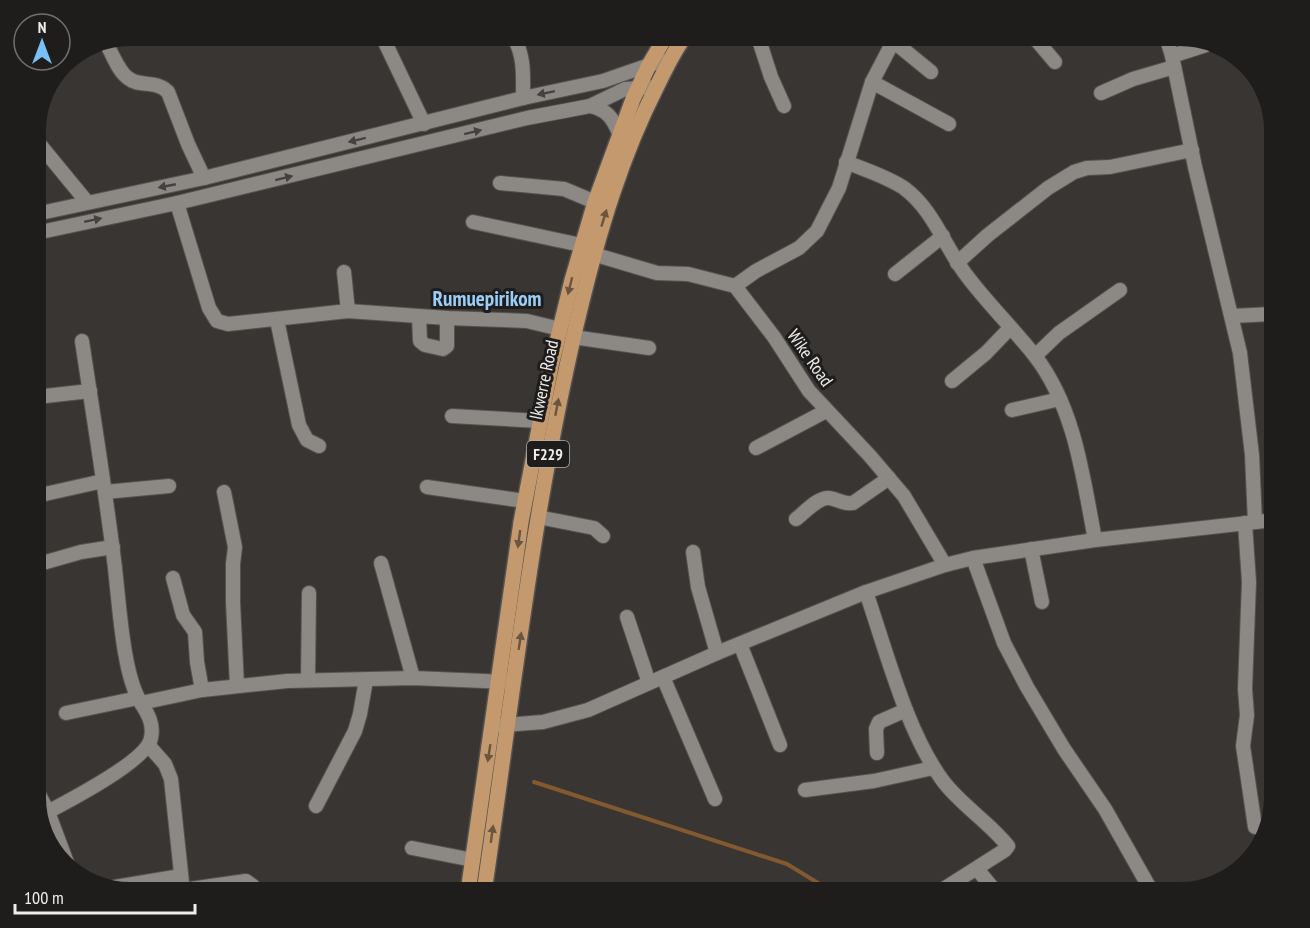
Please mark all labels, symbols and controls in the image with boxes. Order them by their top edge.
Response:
north arrow [12,12,72,72]
text: N [38,17,46,37]
one-way arrow [536,89,555,98]
one-way arrow [464,126,482,136]
one-way arrow [348,136,366,146]
one-way arrow [274,172,293,182]
one-way arrow [158,182,177,191]
one-way arrow [600,209,610,227]
one-way arrow [84,215,103,224]
one-way arrow [565,277,575,295]
district label: Rumuepirikom [433,285,542,312]
street label: Wike Road [782,325,838,391]
street label: Ikwerre Road [524,338,563,422]
one-way arrow [553,398,563,416]
road number: F229 [527,441,569,467]
one-way arrow [514,529,524,548]
one-way arrow [515,632,524,651]
one-way arrow [485,743,494,762]
one-way arrow [488,825,497,844]
scale bar [15,877,195,915]
text: 100 m [24,886,64,909]

